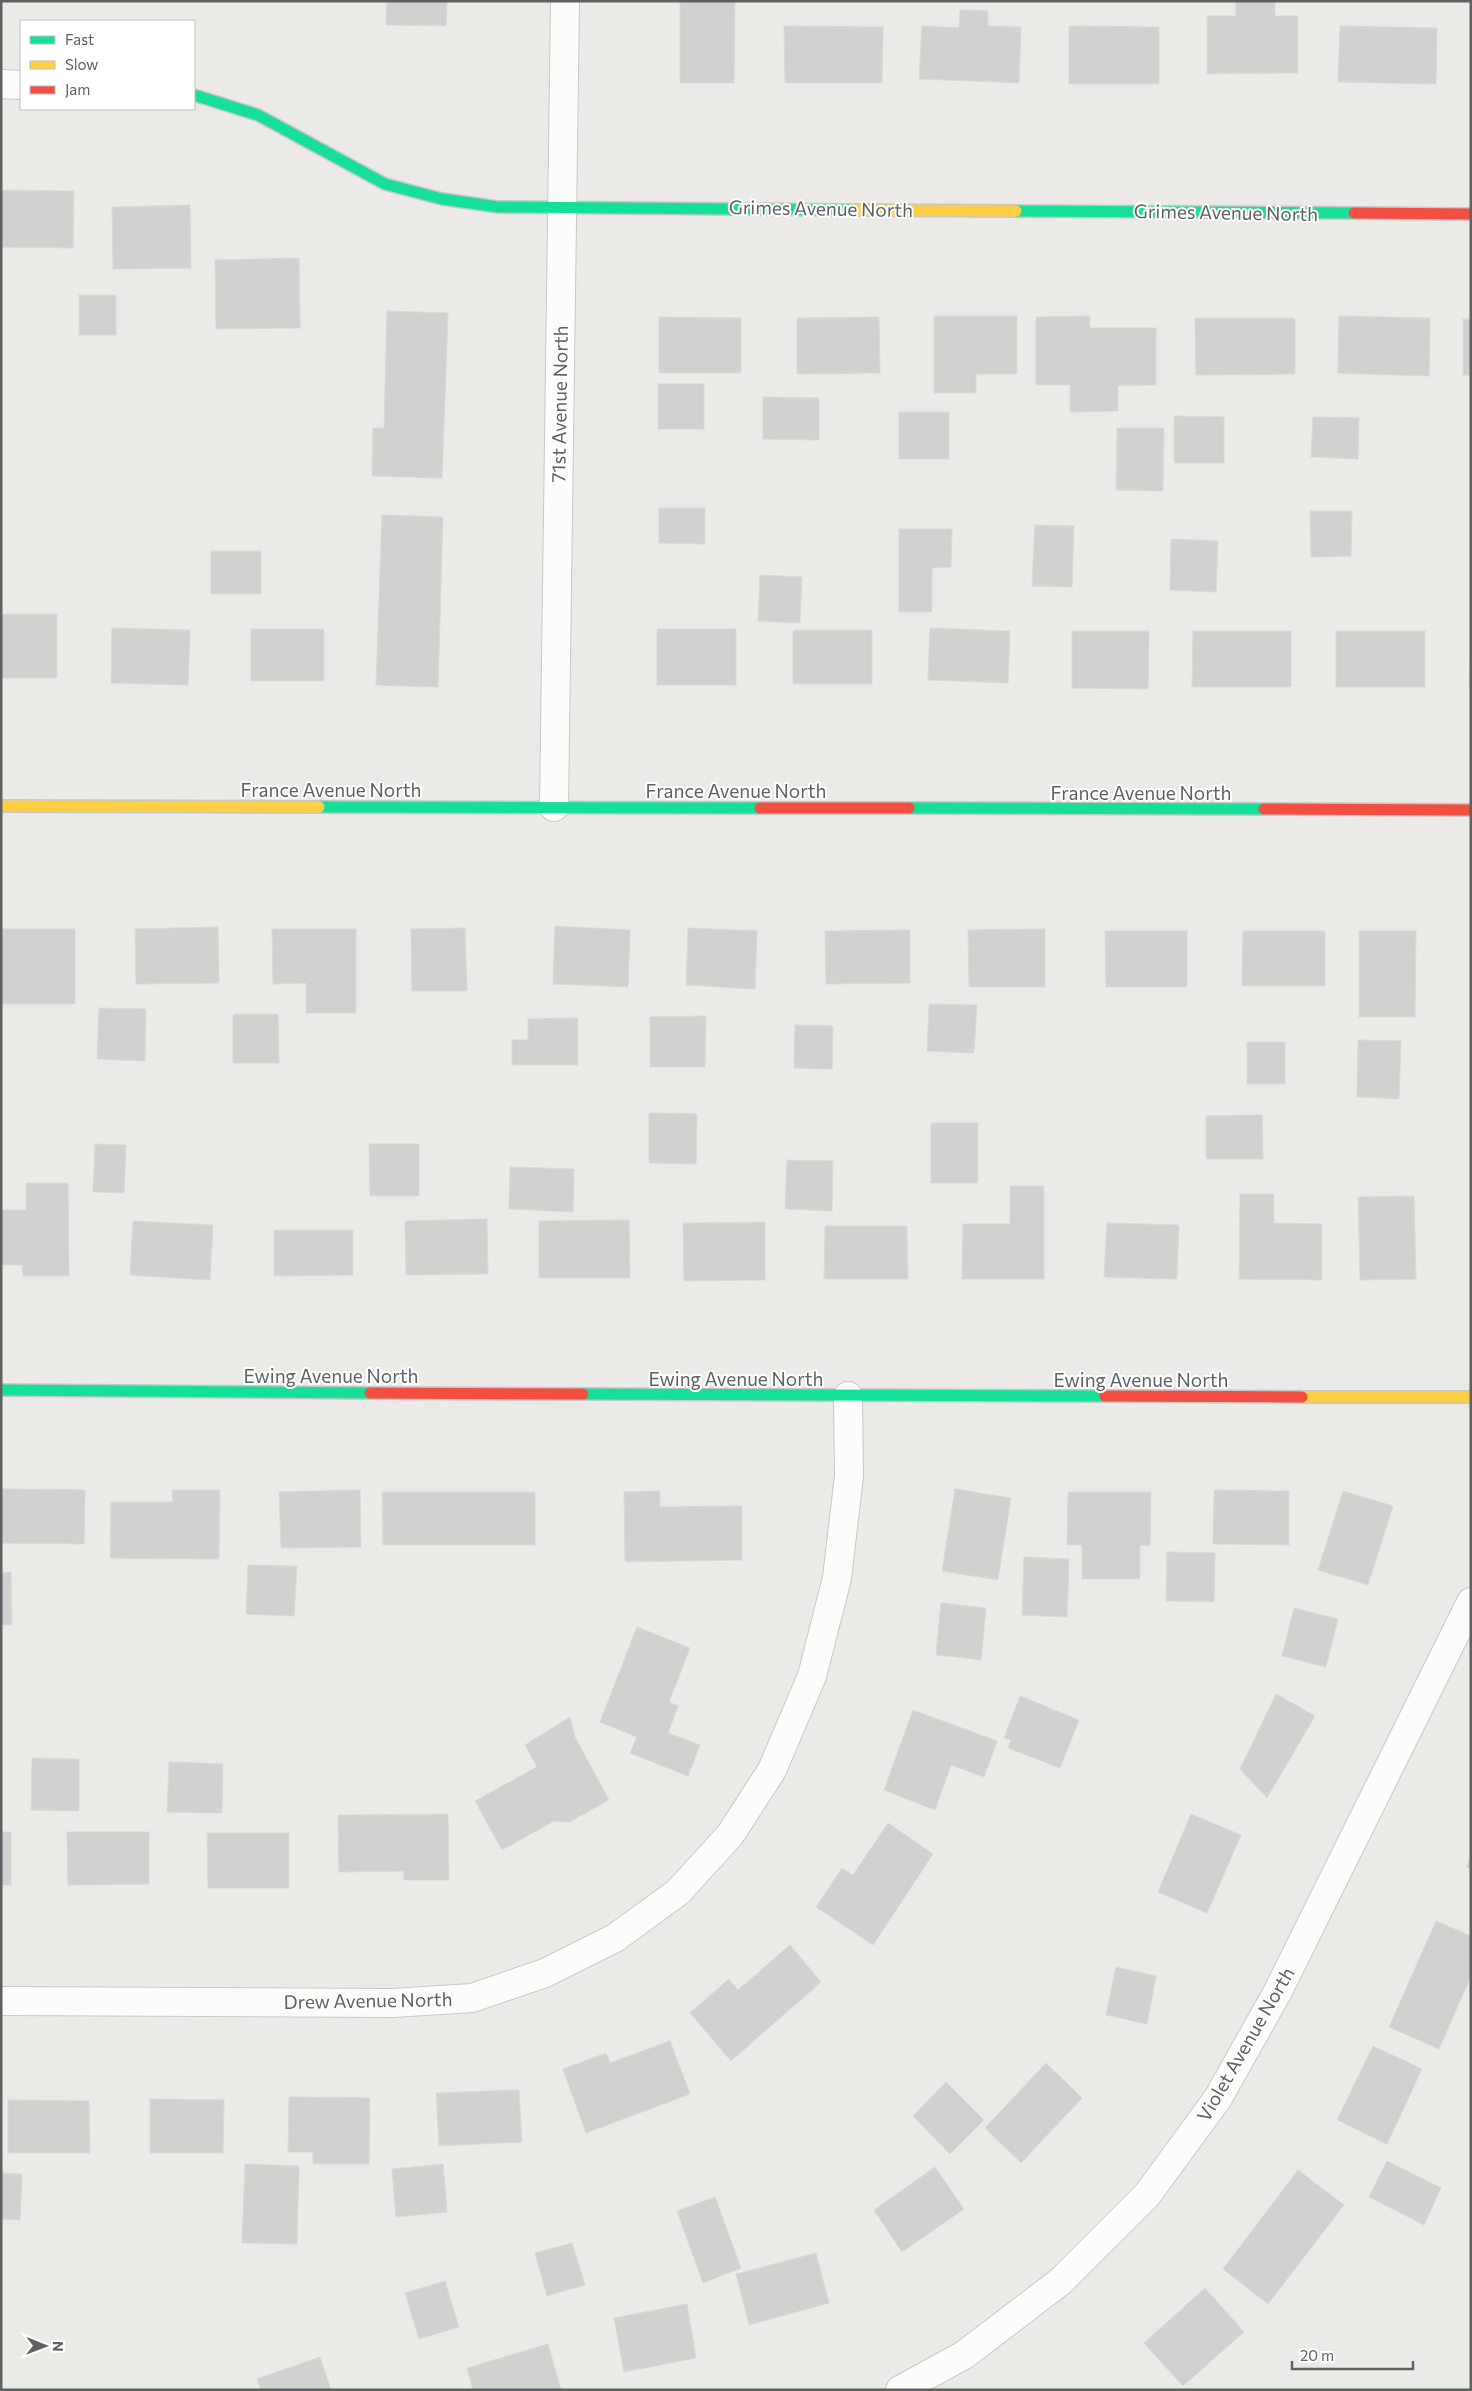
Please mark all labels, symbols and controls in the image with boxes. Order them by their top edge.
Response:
legend [20,20,195,110]
text: Fast [65,30,94,48]
text: Slow [65,55,98,73]
text: Jam [65,80,90,98]
street label: Grimes Avenue North [729,195,913,221]
street label: Grimes Avenue North [1134,199,1318,225]
street label: 71st Avenue North [546,325,572,483]
street label: France Avenue North [241,778,421,801]
street label: France Avenue North [646,779,826,802]
street label: France Avenue North [1051,781,1231,804]
street label: Ewing Avenue North [244,1364,418,1387]
street label: Ewing Avenue North [649,1367,823,1390]
street label: Ewing Avenue North [1054,1368,1228,1391]
street label: Violet Avenue North [1191,1963,1299,2125]
street label: Drew Avenue North [283,1987,453,2013]
north arrow [20,2321,70,2371]
scale bar [1292,2338,1413,2370]
text: N [50,2341,67,2352]
text: 20 m [1300,2346,1334,2364]

